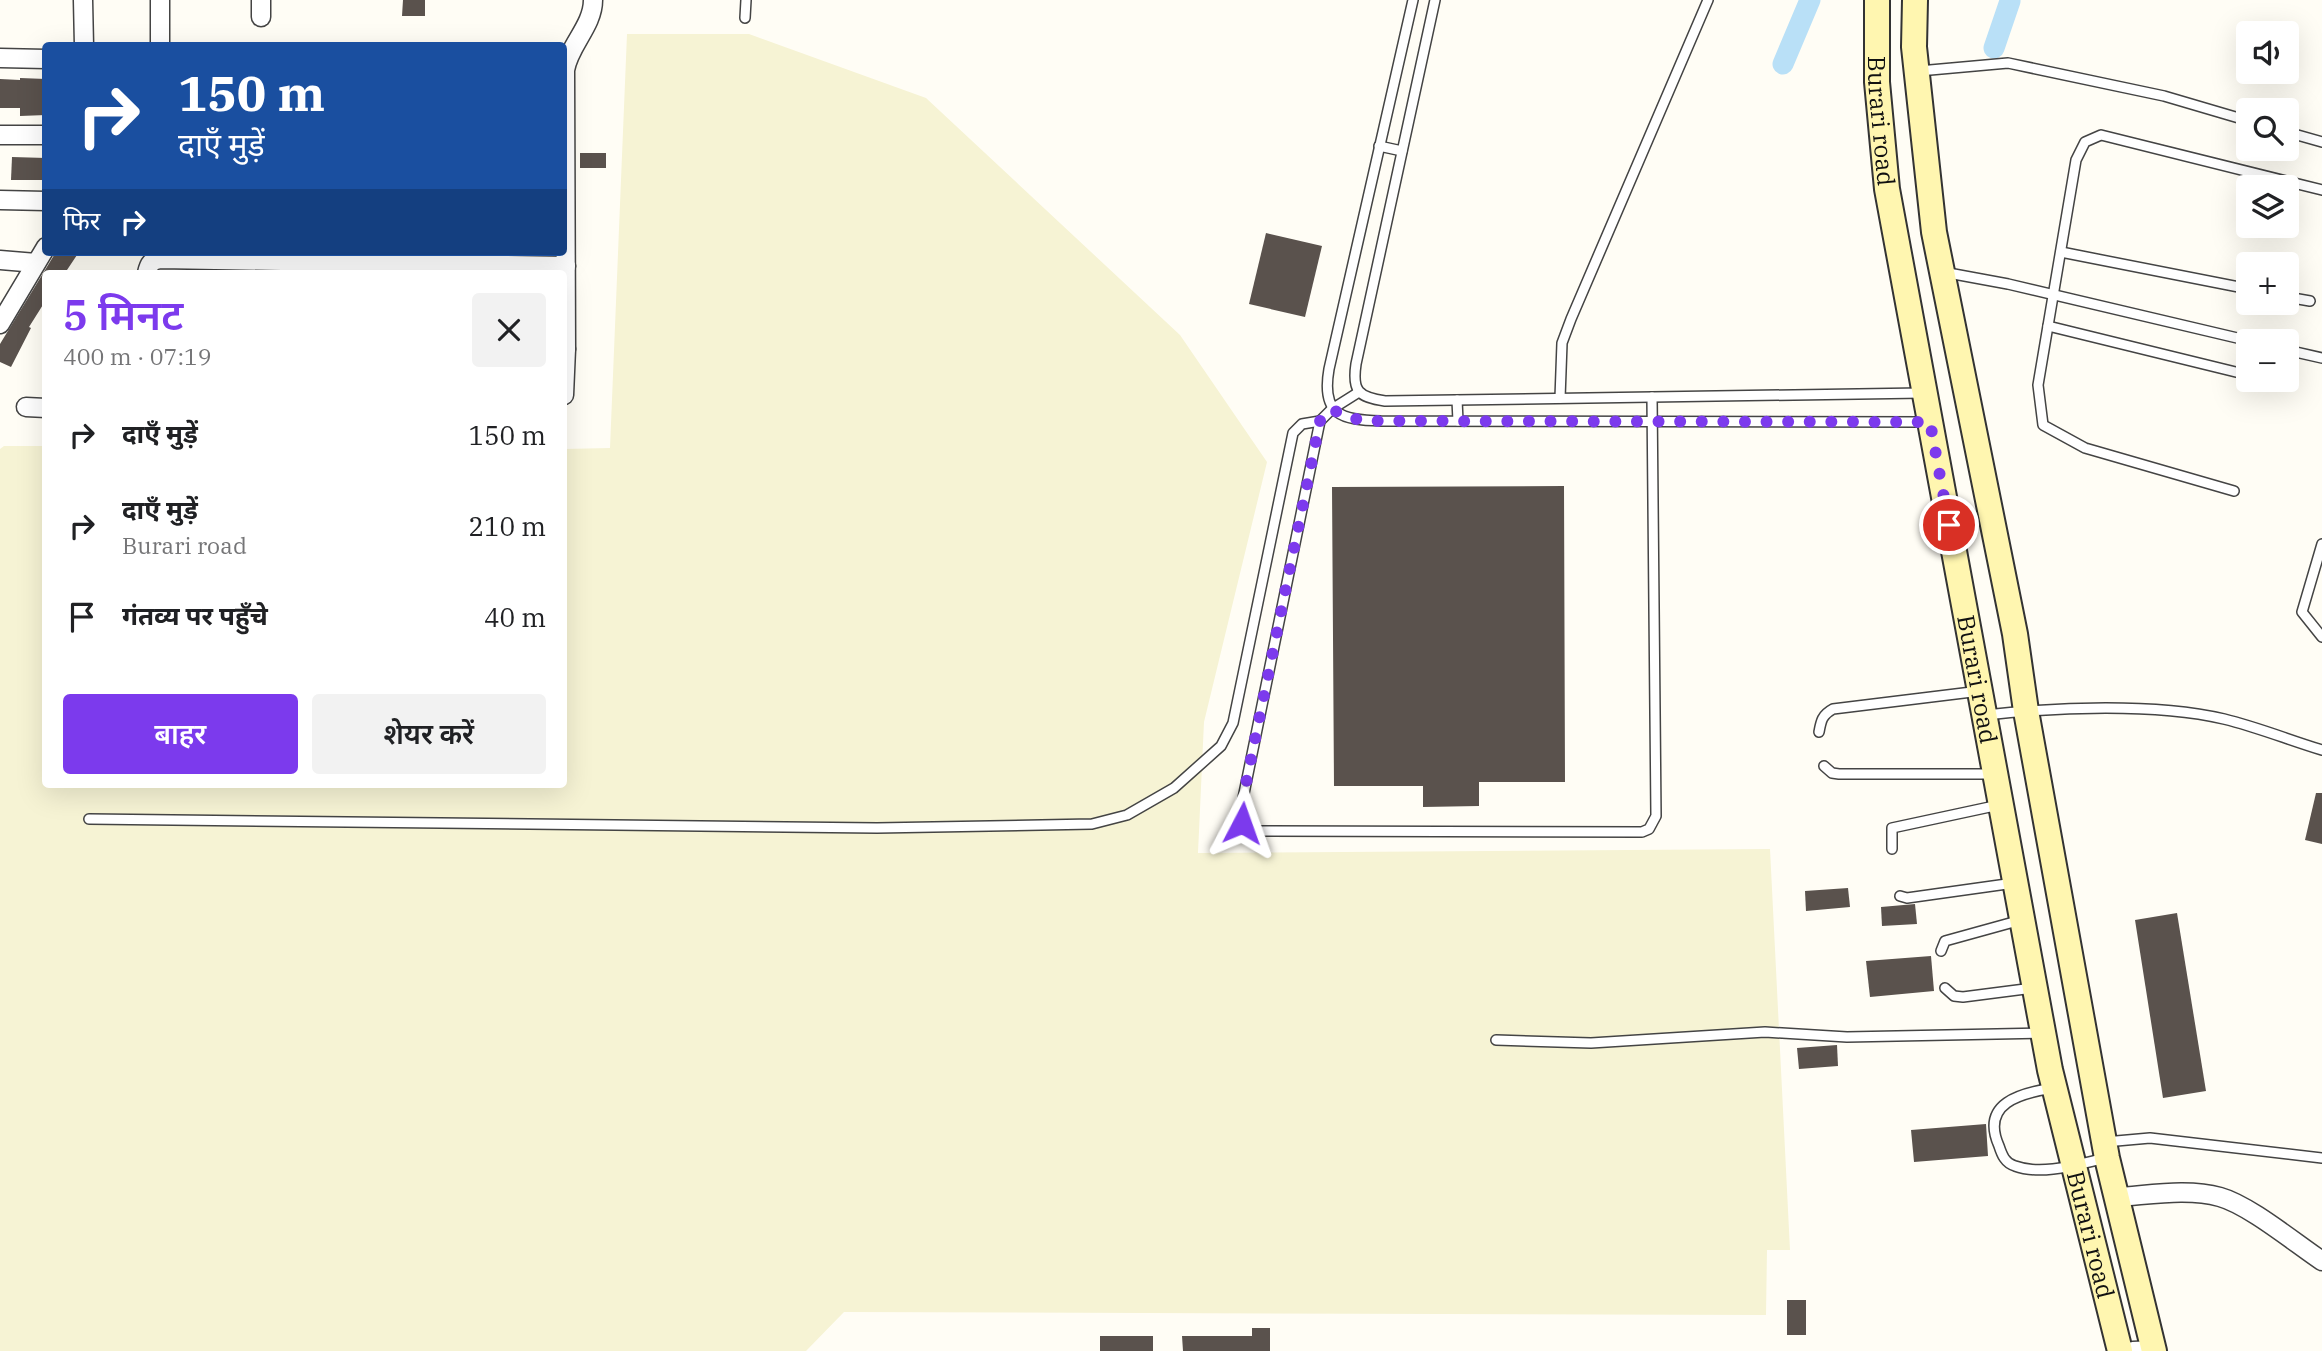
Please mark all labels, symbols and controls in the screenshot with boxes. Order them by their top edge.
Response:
map controls [2236,21,2299,392]
button: sound [2236,21,2299,84]
street label: Burari road [1861,56,1903,187]
text: 150 m [178,61,325,124]
icon: right [63,70,154,161]
button: search [2236,98,2299,161]
text: दाएँ मुड़ें [178,123,265,165]
button: layers [2236,175,2299,238]
text: फिर [63,203,100,237]
icon: right [114,203,152,241]
button: + [2236,252,2299,315]
text: 5 मिनट [63,287,183,342]
button: close [472,293,546,367]
button: − [2236,329,2299,392]
text: 400 m · 07:19 [63,341,212,371]
icon: right [63,416,101,454]
text: दाएँ मुड़ें [122,416,198,450]
text: 150 m [468,418,546,452]
text: दाएँ मुड़ें [122,492,198,526]
pin [1919,495,1979,555]
icon: arrive [1930,506,1968,544]
icon: right [63,507,101,545]
text: 210 m [468,509,546,543]
text: Burari road [122,530,247,560]
icon: arrive [63,598,101,636]
text: गंतव्य पर पहुँचे [122,598,268,632]
text: 40 m [484,600,546,634]
street label: Burari road [1950,612,2005,746]
button: बाहर [63,694,298,774]
button: शेयर करें [312,694,546,774]
position arrow [1205,786,1279,860]
street label: Burari road [2060,1167,2122,1302]

